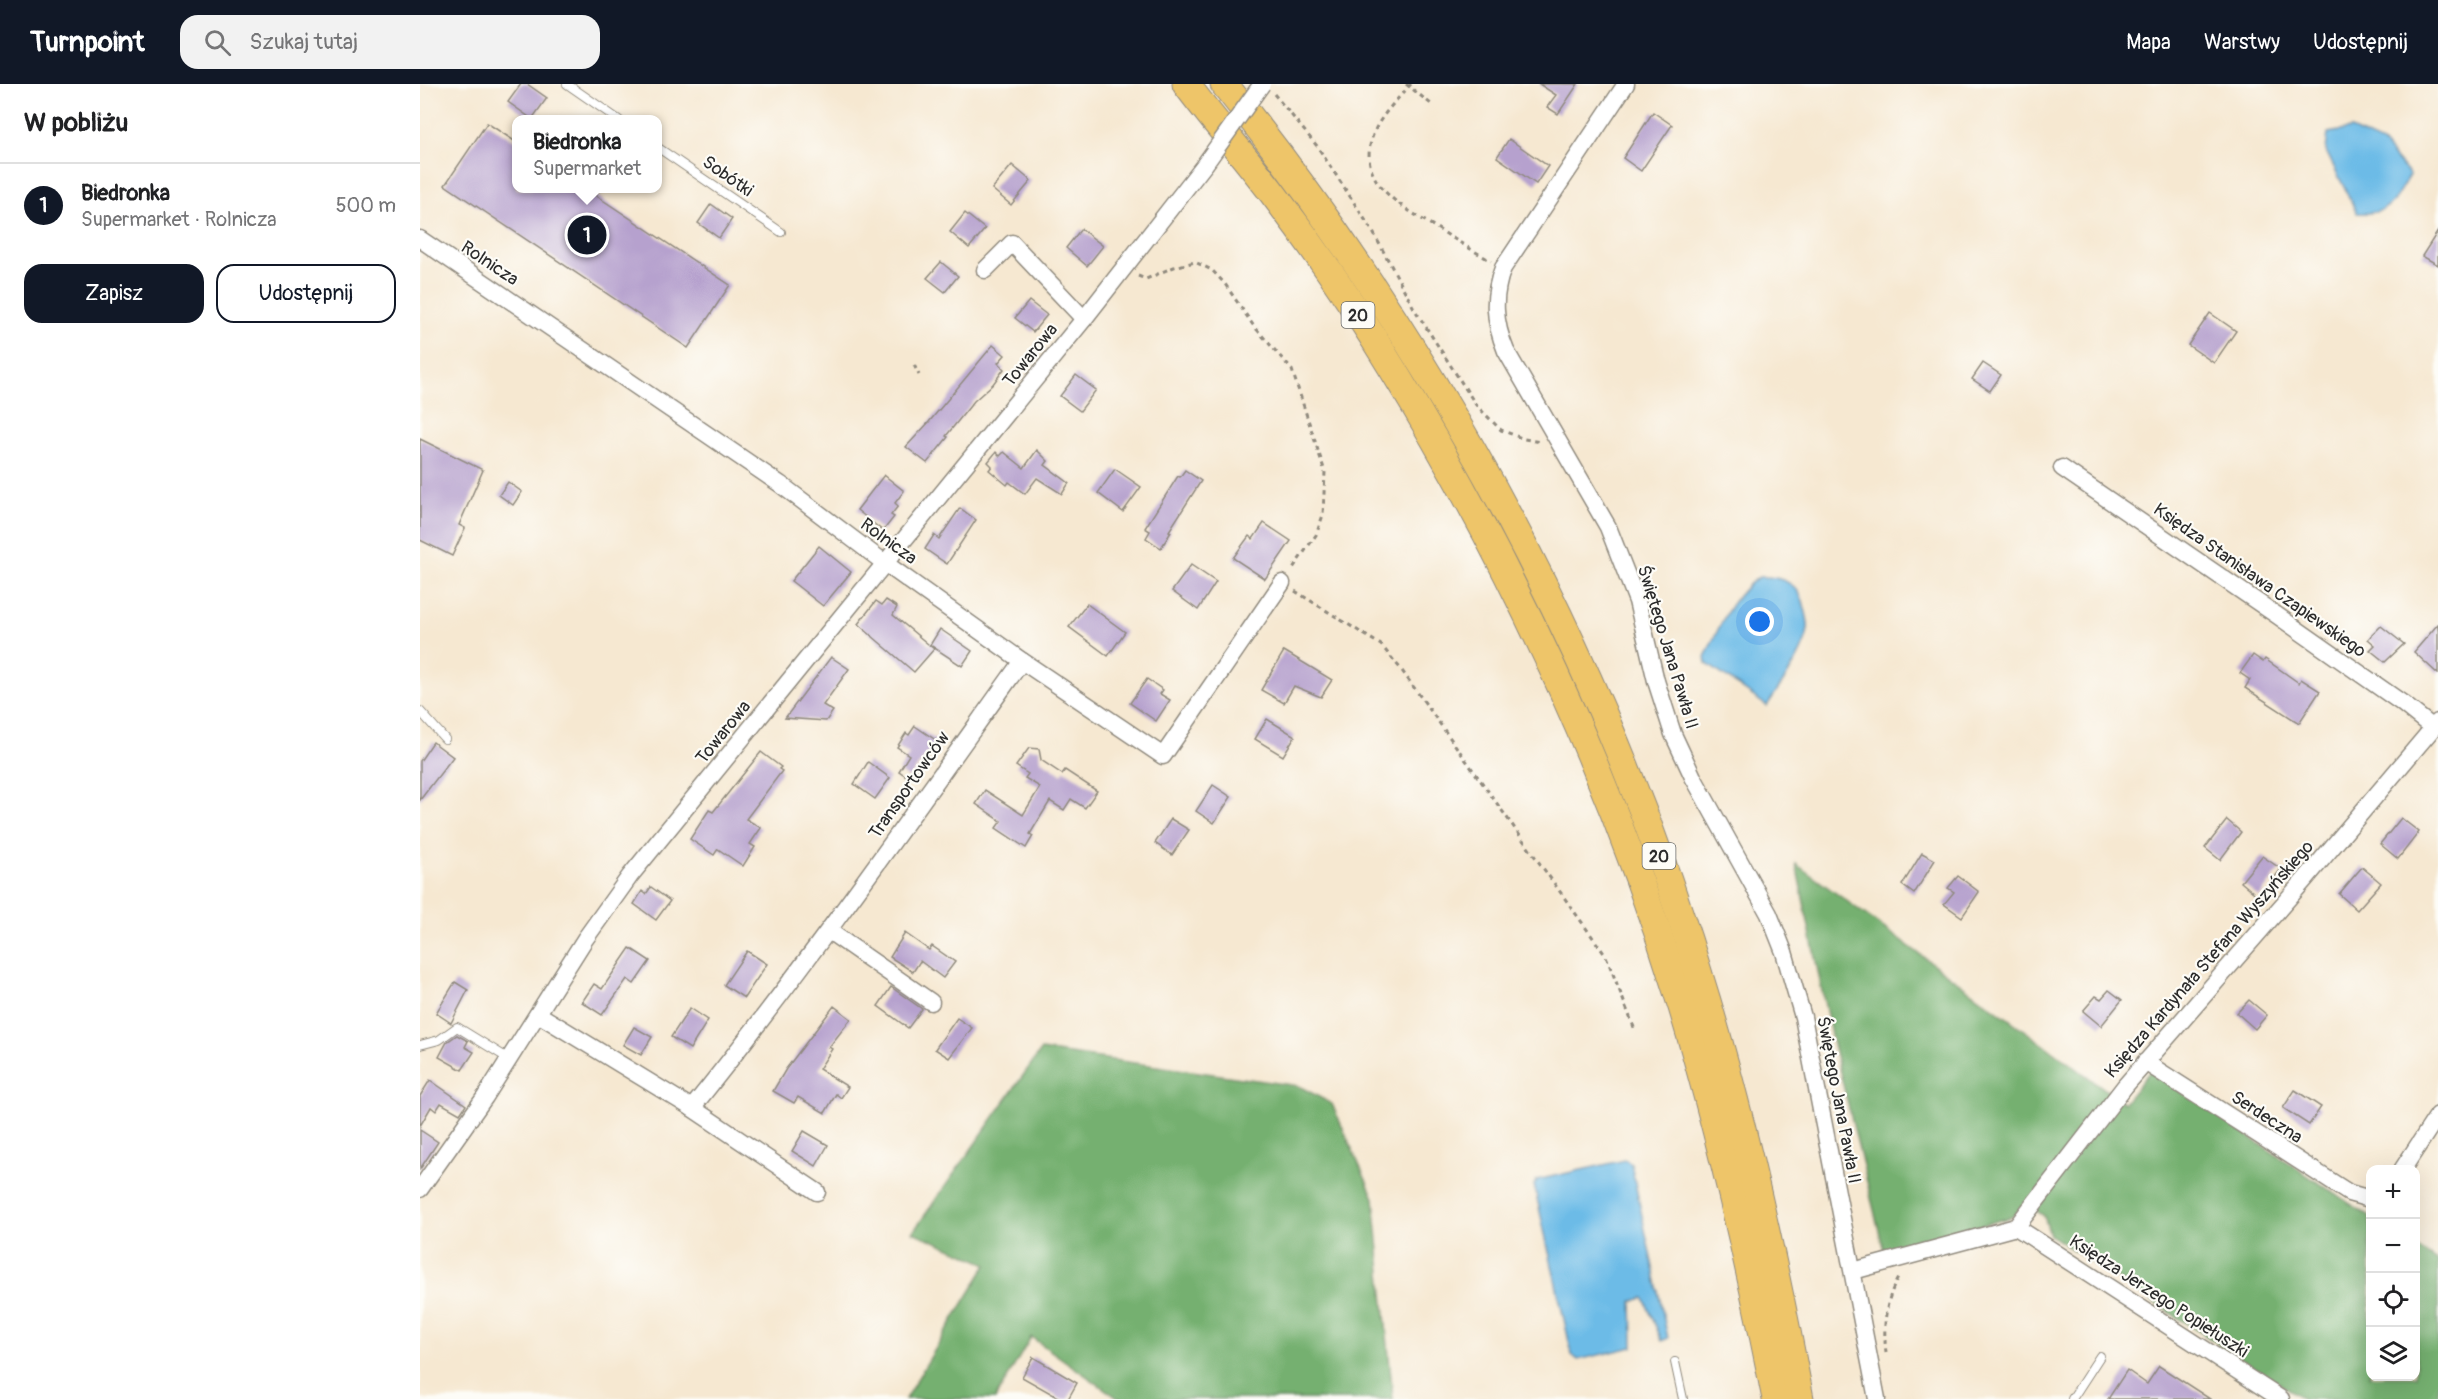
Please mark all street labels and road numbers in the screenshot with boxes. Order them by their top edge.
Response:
street label: Sobótki [698,151,758,202]
street label: Rolnicza [456,236,523,291]
road number: 20 [1342,302,1374,328]
street label: Towarowa [998,319,1063,392]
street label: Księdza Stanisława Czapiewskiego [2149,498,2371,663]
street label: Rolnicza [856,513,922,570]
street label: Świętego Jana Pawła II [1632,563,1703,732]
street label: Towarowa [691,696,756,769]
street label: Transportowców [864,727,955,844]
street label: Księdza Kardynała Stefana Wyszyńskiego [2100,835,2319,1083]
road number: 20 [1642,843,1676,869]
street label: Świętego Jana Pawła II [1811,1015,1866,1186]
street label: Serdeczna [2227,1086,2307,1149]
street label: Księdza Jerzego Popiełuszki [2065,1230,2253,1363]

